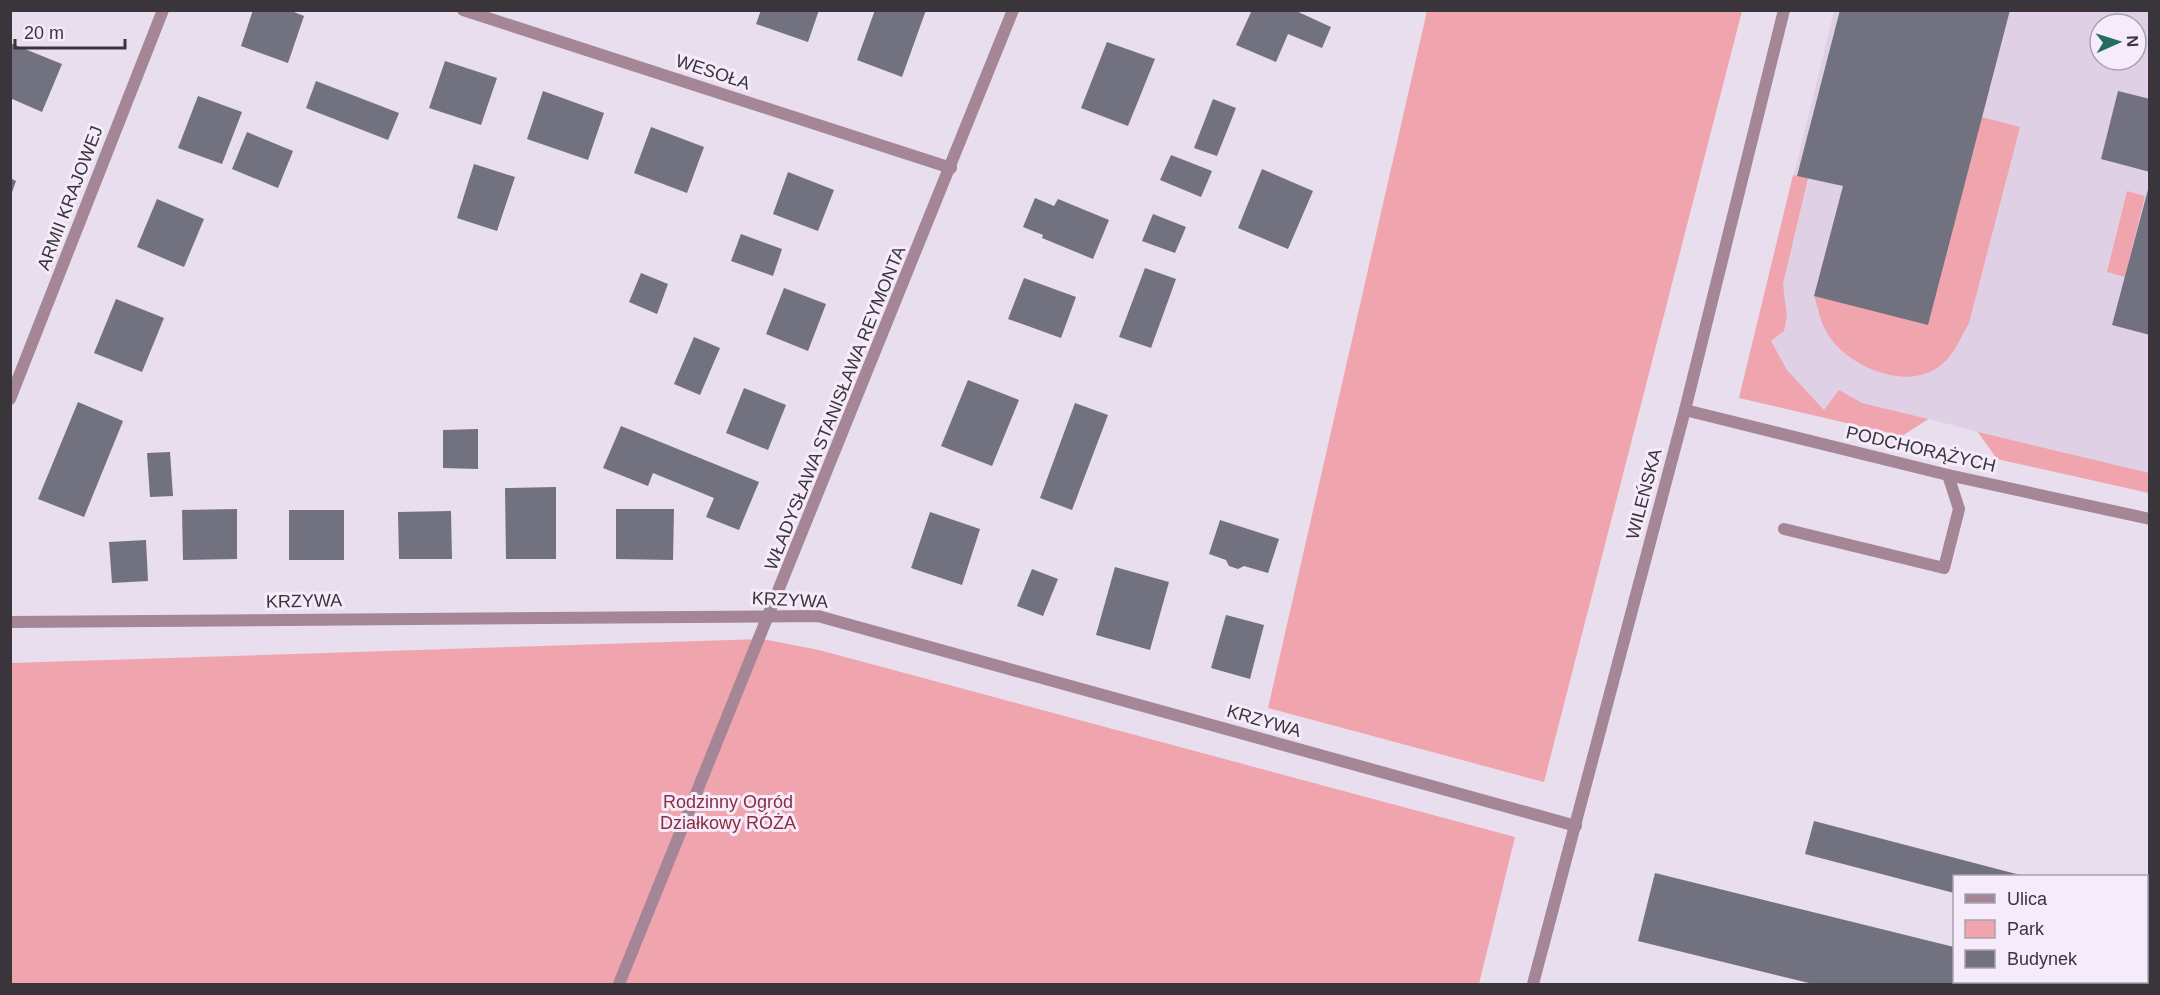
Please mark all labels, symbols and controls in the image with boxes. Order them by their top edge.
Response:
scale bar [15,12,124,50]
north arrow [2088,12,2148,72]
text: 20 m [24,23,64,43]
text: N [2124,35,2141,47]
street label: WESOŁA [673,51,753,93]
street label: ARMII KRAJOWEJ [33,123,107,273]
street label: WŁADYSŁAWA STANISŁAWA REYMONTA [761,243,909,573]
street label: PODCHORĄŻYCH [1844,422,1998,476]
street label: WILEŃSKA [1622,446,1666,542]
street label: KRZYWA [751,588,829,612]
street label: KRZYWA [266,590,342,612]
street label: KRZYWA [1225,701,1303,741]
park label: Rodzinny Ogród Działkowy RÓŻA [660,792,796,833]
legend [1953,875,2148,983]
text: Ulica [2007,889,2048,909]
text: Park [2007,919,2045,939]
text: Budynek [2007,949,2078,969]

